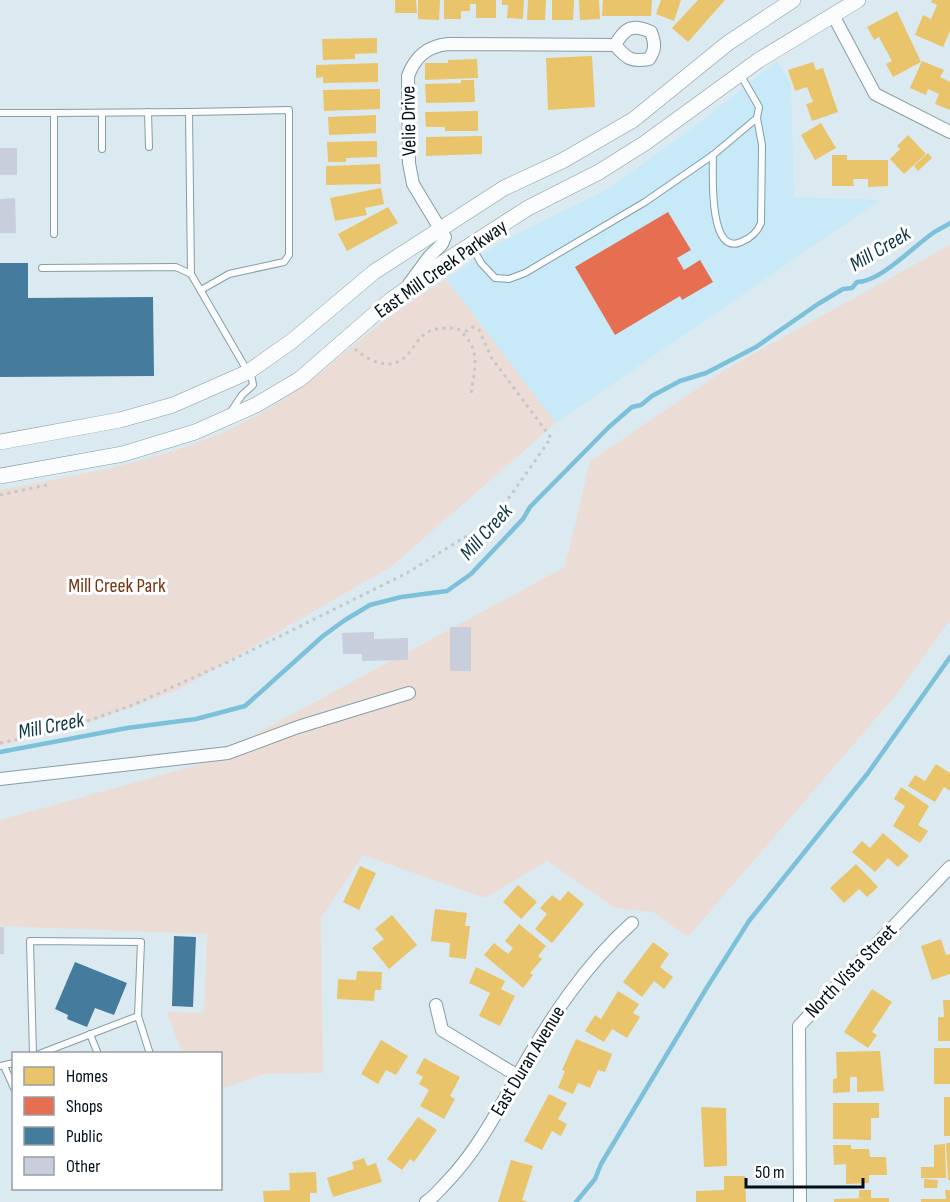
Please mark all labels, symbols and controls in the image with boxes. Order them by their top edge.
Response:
street label: Velie Drive [396,86,422,156]
street label: East Mill Creek Parkway [370,214,512,324]
water label: Mill Creek [845,221,916,277]
water label: Mill Creek [454,498,518,565]
park label: Mill Creek Park [68,574,166,598]
water label: Mill Creek [16,707,87,745]
street label: North Vista Street [800,919,902,1023]
street label: East Duran Avenue [486,1002,570,1120]
legend [12,1052,222,1190]
text: Homes [66,1066,108,1087]
text: Shops [66,1096,103,1117]
text: Public [66,1126,103,1147]
scale bar [746,1151,863,1189]
text: Other [66,1156,100,1177]
text: 50 m [755,1162,785,1183]

